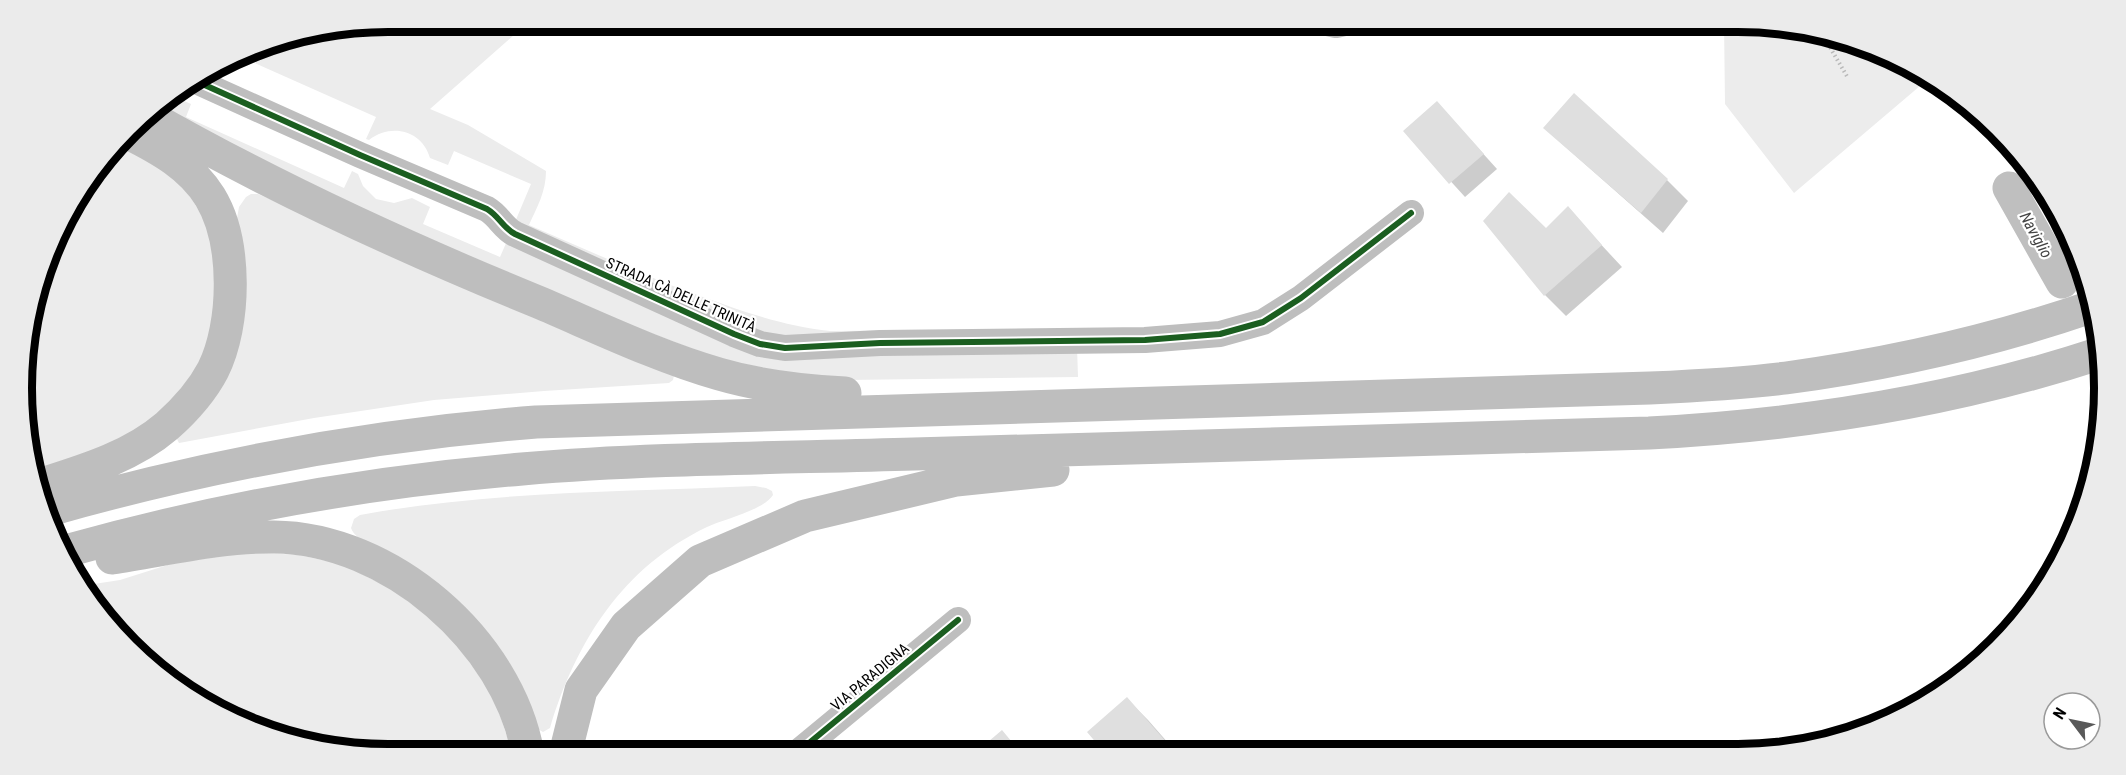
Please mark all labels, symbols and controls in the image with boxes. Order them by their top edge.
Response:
water label: Naviglio [2016,209,2056,262]
street label: STRADA CÀ DELLE TRINITÀ [603,254,759,336]
street label: VIA PARADIGNA [827,639,913,715]
north arrow [2042,691,2102,751]
text: N [2049,704,2070,723]

